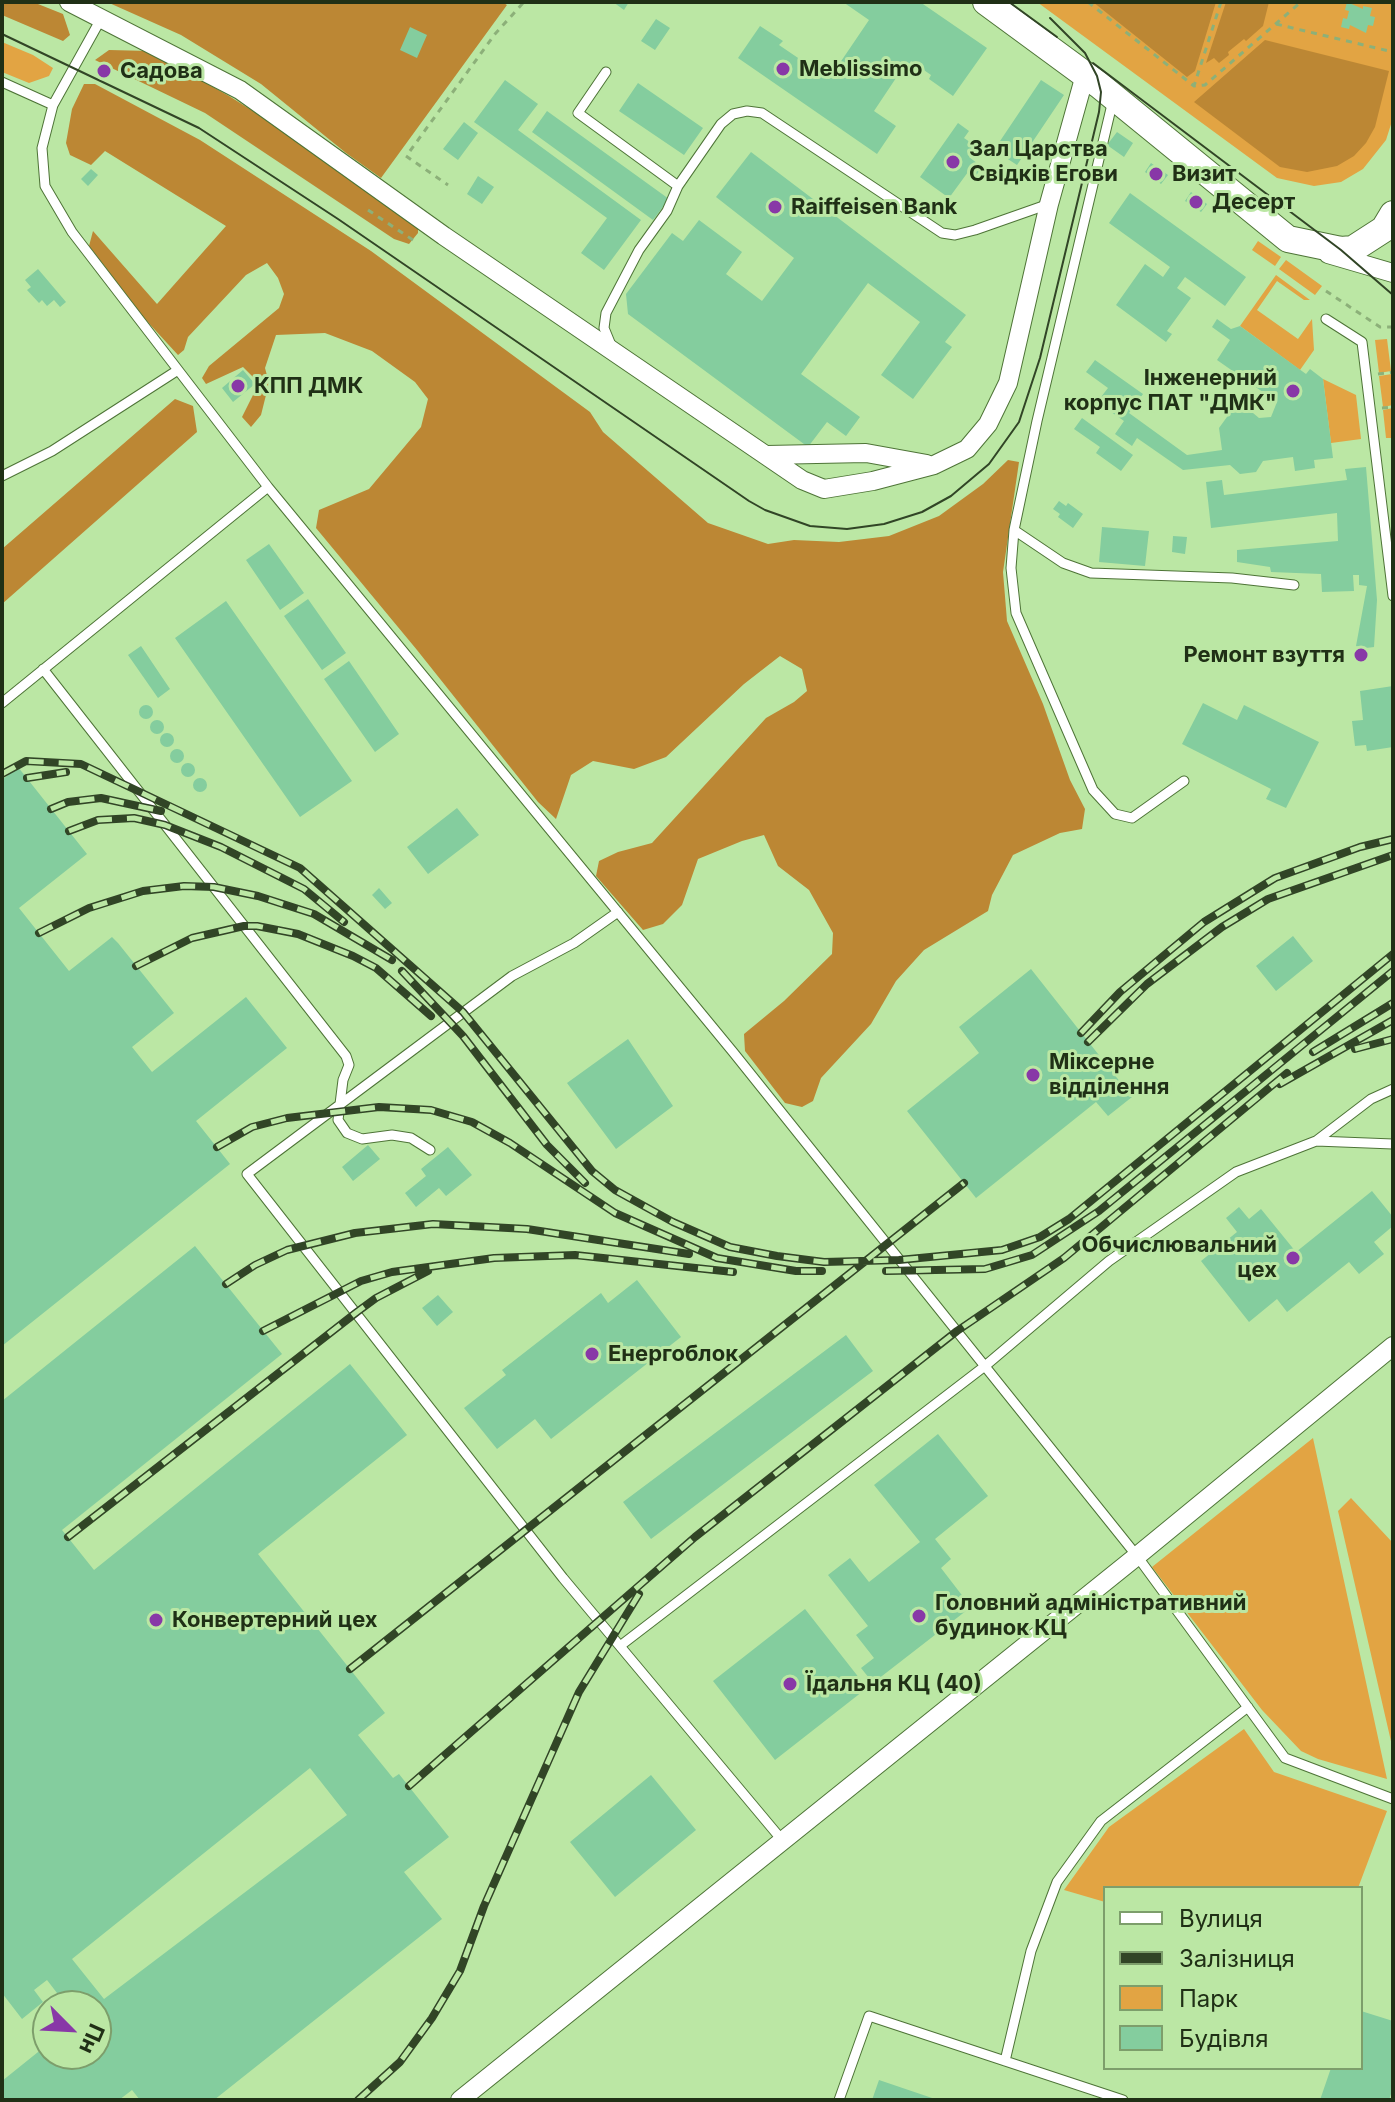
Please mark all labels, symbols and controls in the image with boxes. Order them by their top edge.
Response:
place label: Meblissimo [799,56,923,82]
place label: Садова [120,58,203,84]
marker: Meblissimo [774,60,792,78]
marker: Садова [95,62,113,80]
place label: Зал Царства Свiдкiв Егови [969,136,1118,188]
marker: Зал Царства Свiдкiв Егови [944,153,962,171]
place label: Визит [1172,161,1237,187]
marker: Визит [1147,165,1165,183]
place label: Десерт [1212,189,1295,215]
marker: Десерт [1187,193,1205,211]
place label: Raiffeisen Bank [791,194,957,220]
marker: Raiffeisen Bank [766,198,784,216]
place label: Інженерний корпус ПАТ "ДМК" [1064,365,1277,416]
place label: КПП ДМК [254,373,363,399]
marker: КПП ДМК [229,377,247,395]
marker: Інженерний корпус ПАТ "ДМК" [1284,382,1302,400]
place label: Ремонт взуття [1183,642,1345,668]
marker: Ремонт взуття [1352,646,1370,664]
place label: Міксерне відділення [1049,1049,1169,1100]
marker: Міксерне відділення [1024,1066,1042,1084]
place label: Обчислювальний цех [1082,1232,1277,1284]
marker: Обчислювальний цех [1284,1249,1302,1267]
place label: Енергоблок [608,1341,738,1367]
marker: Енергоблок [583,1345,601,1363]
place label: Головний адміністративний будинок КЦ [935,1590,1246,1642]
place label: Конвертерний цех [172,1607,378,1633]
marker: Головний адміністративний будинок КЦ [910,1607,928,1625]
marker: Конвертерний цех [147,1611,165,1629]
place label: Їдальня КЦ (40) [806,1671,982,1697]
marker: Їдальня КЦ (40) [781,1675,799,1693]
legend [1103,1886,1363,2070]
text: Вулиця [1179,1904,1263,1933]
text: Залізниця [1179,1944,1295,1973]
text: Парк [1179,1984,1238,2013]
north arrow [32,1990,112,2070]
text: Пн [74,2020,110,2058]
text: Будівля [1179,2024,1268,2053]

